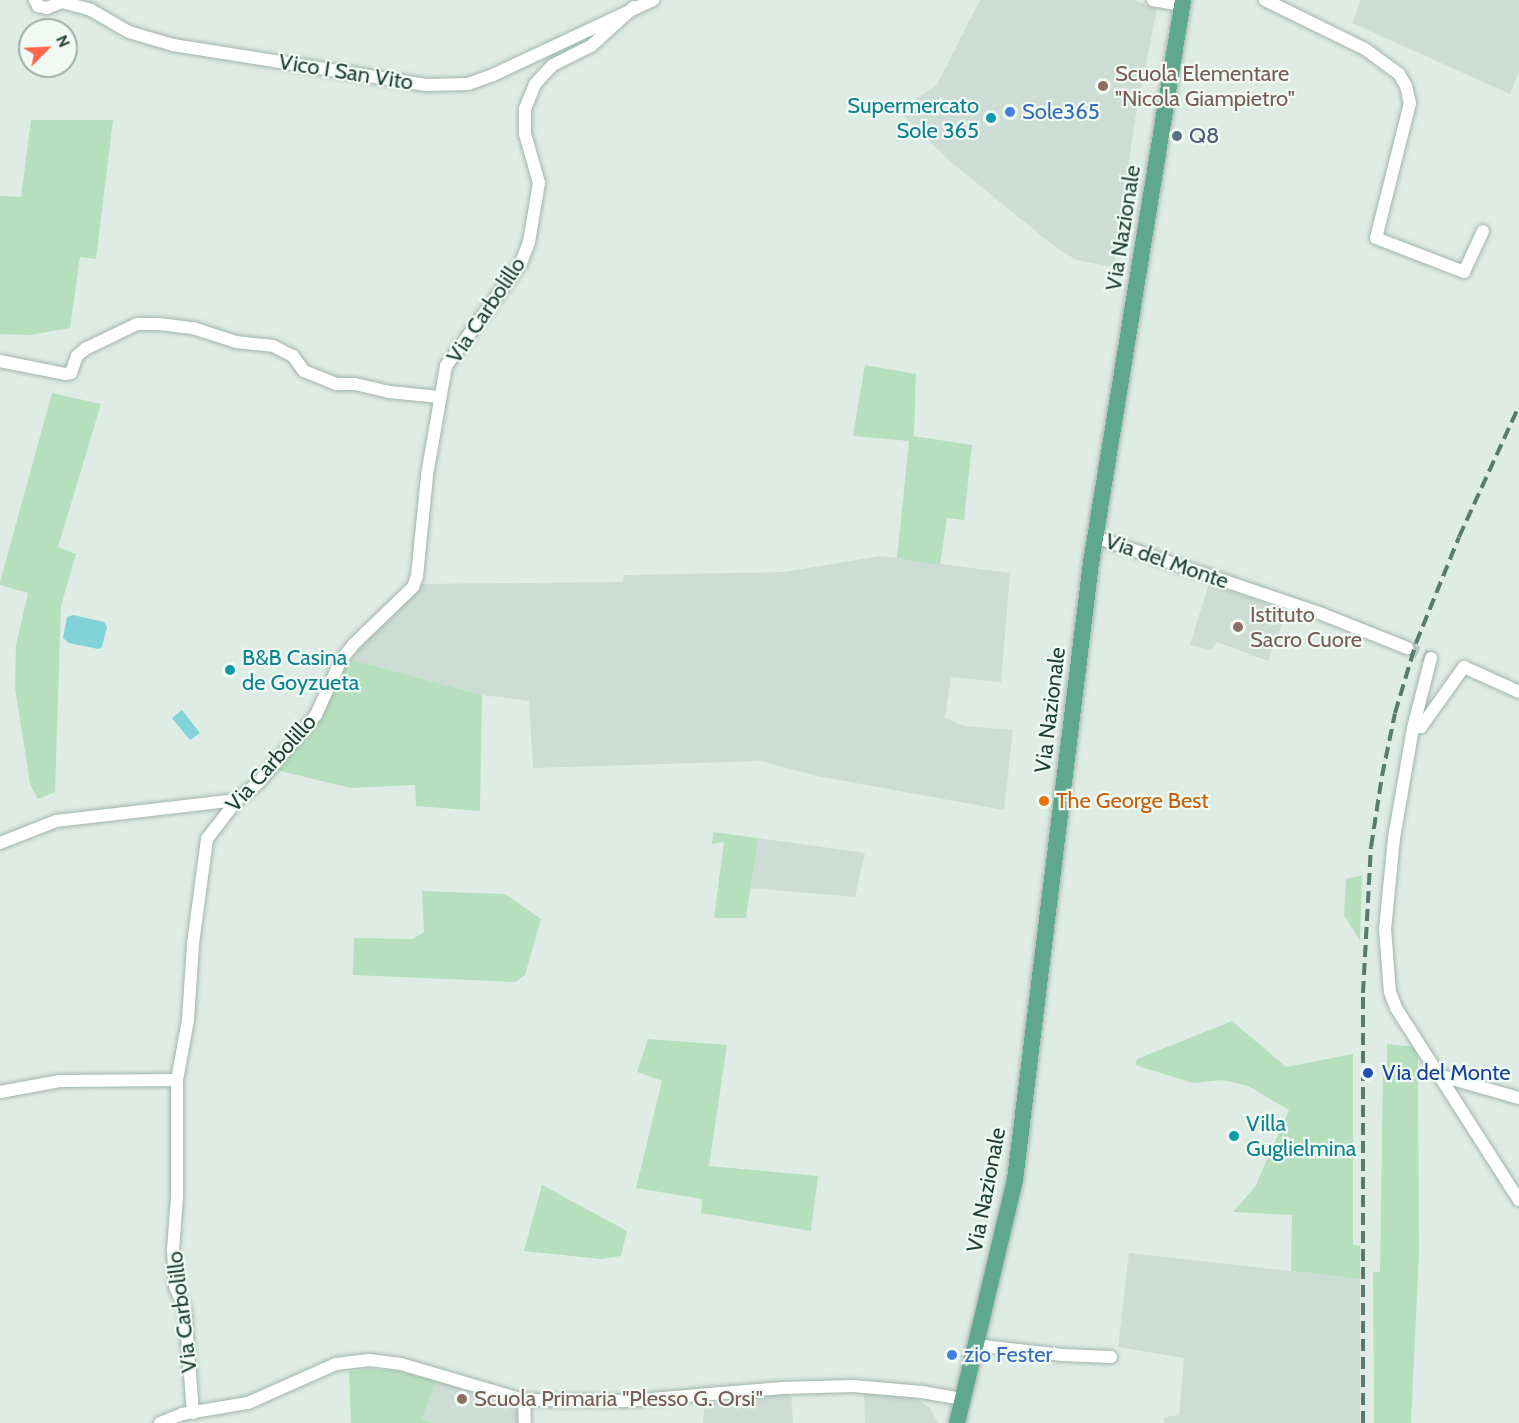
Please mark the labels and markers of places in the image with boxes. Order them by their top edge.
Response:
place label: Scuola Elementare "Nicola Giampietro" [1115,60,1295,112]
marker: Scuola Elementare "Nicola Giampietro" [1096,79,1110,93]
place label: Supermercato Sole 365 [847,92,979,144]
place label: Sole365 [1022,99,1100,125]
marker: Sole365 [1003,105,1017,119]
marker: Supermercato Sole 365 [984,111,998,125]
place label: Q8 [1189,123,1219,149]
marker: Q8 [1170,129,1184,143]
place label: Istituto Sacro Cuore [1250,601,1362,652]
marker: Istituto Sacro Cuore [1231,620,1245,634]
place label: B&B Casina de Goyzueta [242,644,359,696]
marker: B&B Casina de Goyzueta [223,663,237,677]
place label: The George Best [1056,788,1209,814]
marker: The George Best [1037,794,1051,808]
place label: Via del Monte [1382,1060,1511,1086]
marker: Via del Monte [1359,1064,1377,1082]
place label: Villa Guglielmina [1246,1110,1356,1162]
marker: Villa Guglielmina [1227,1129,1241,1143]
place label: zio Fester [964,1342,1053,1368]
marker: zio Fester [945,1348,959,1362]
place label: Scuola Primaria "Plesso G. Orsi" [474,1386,763,1412]
marker: Scuola Primaria "Plesso G. Orsi" [455,1392,469,1406]

